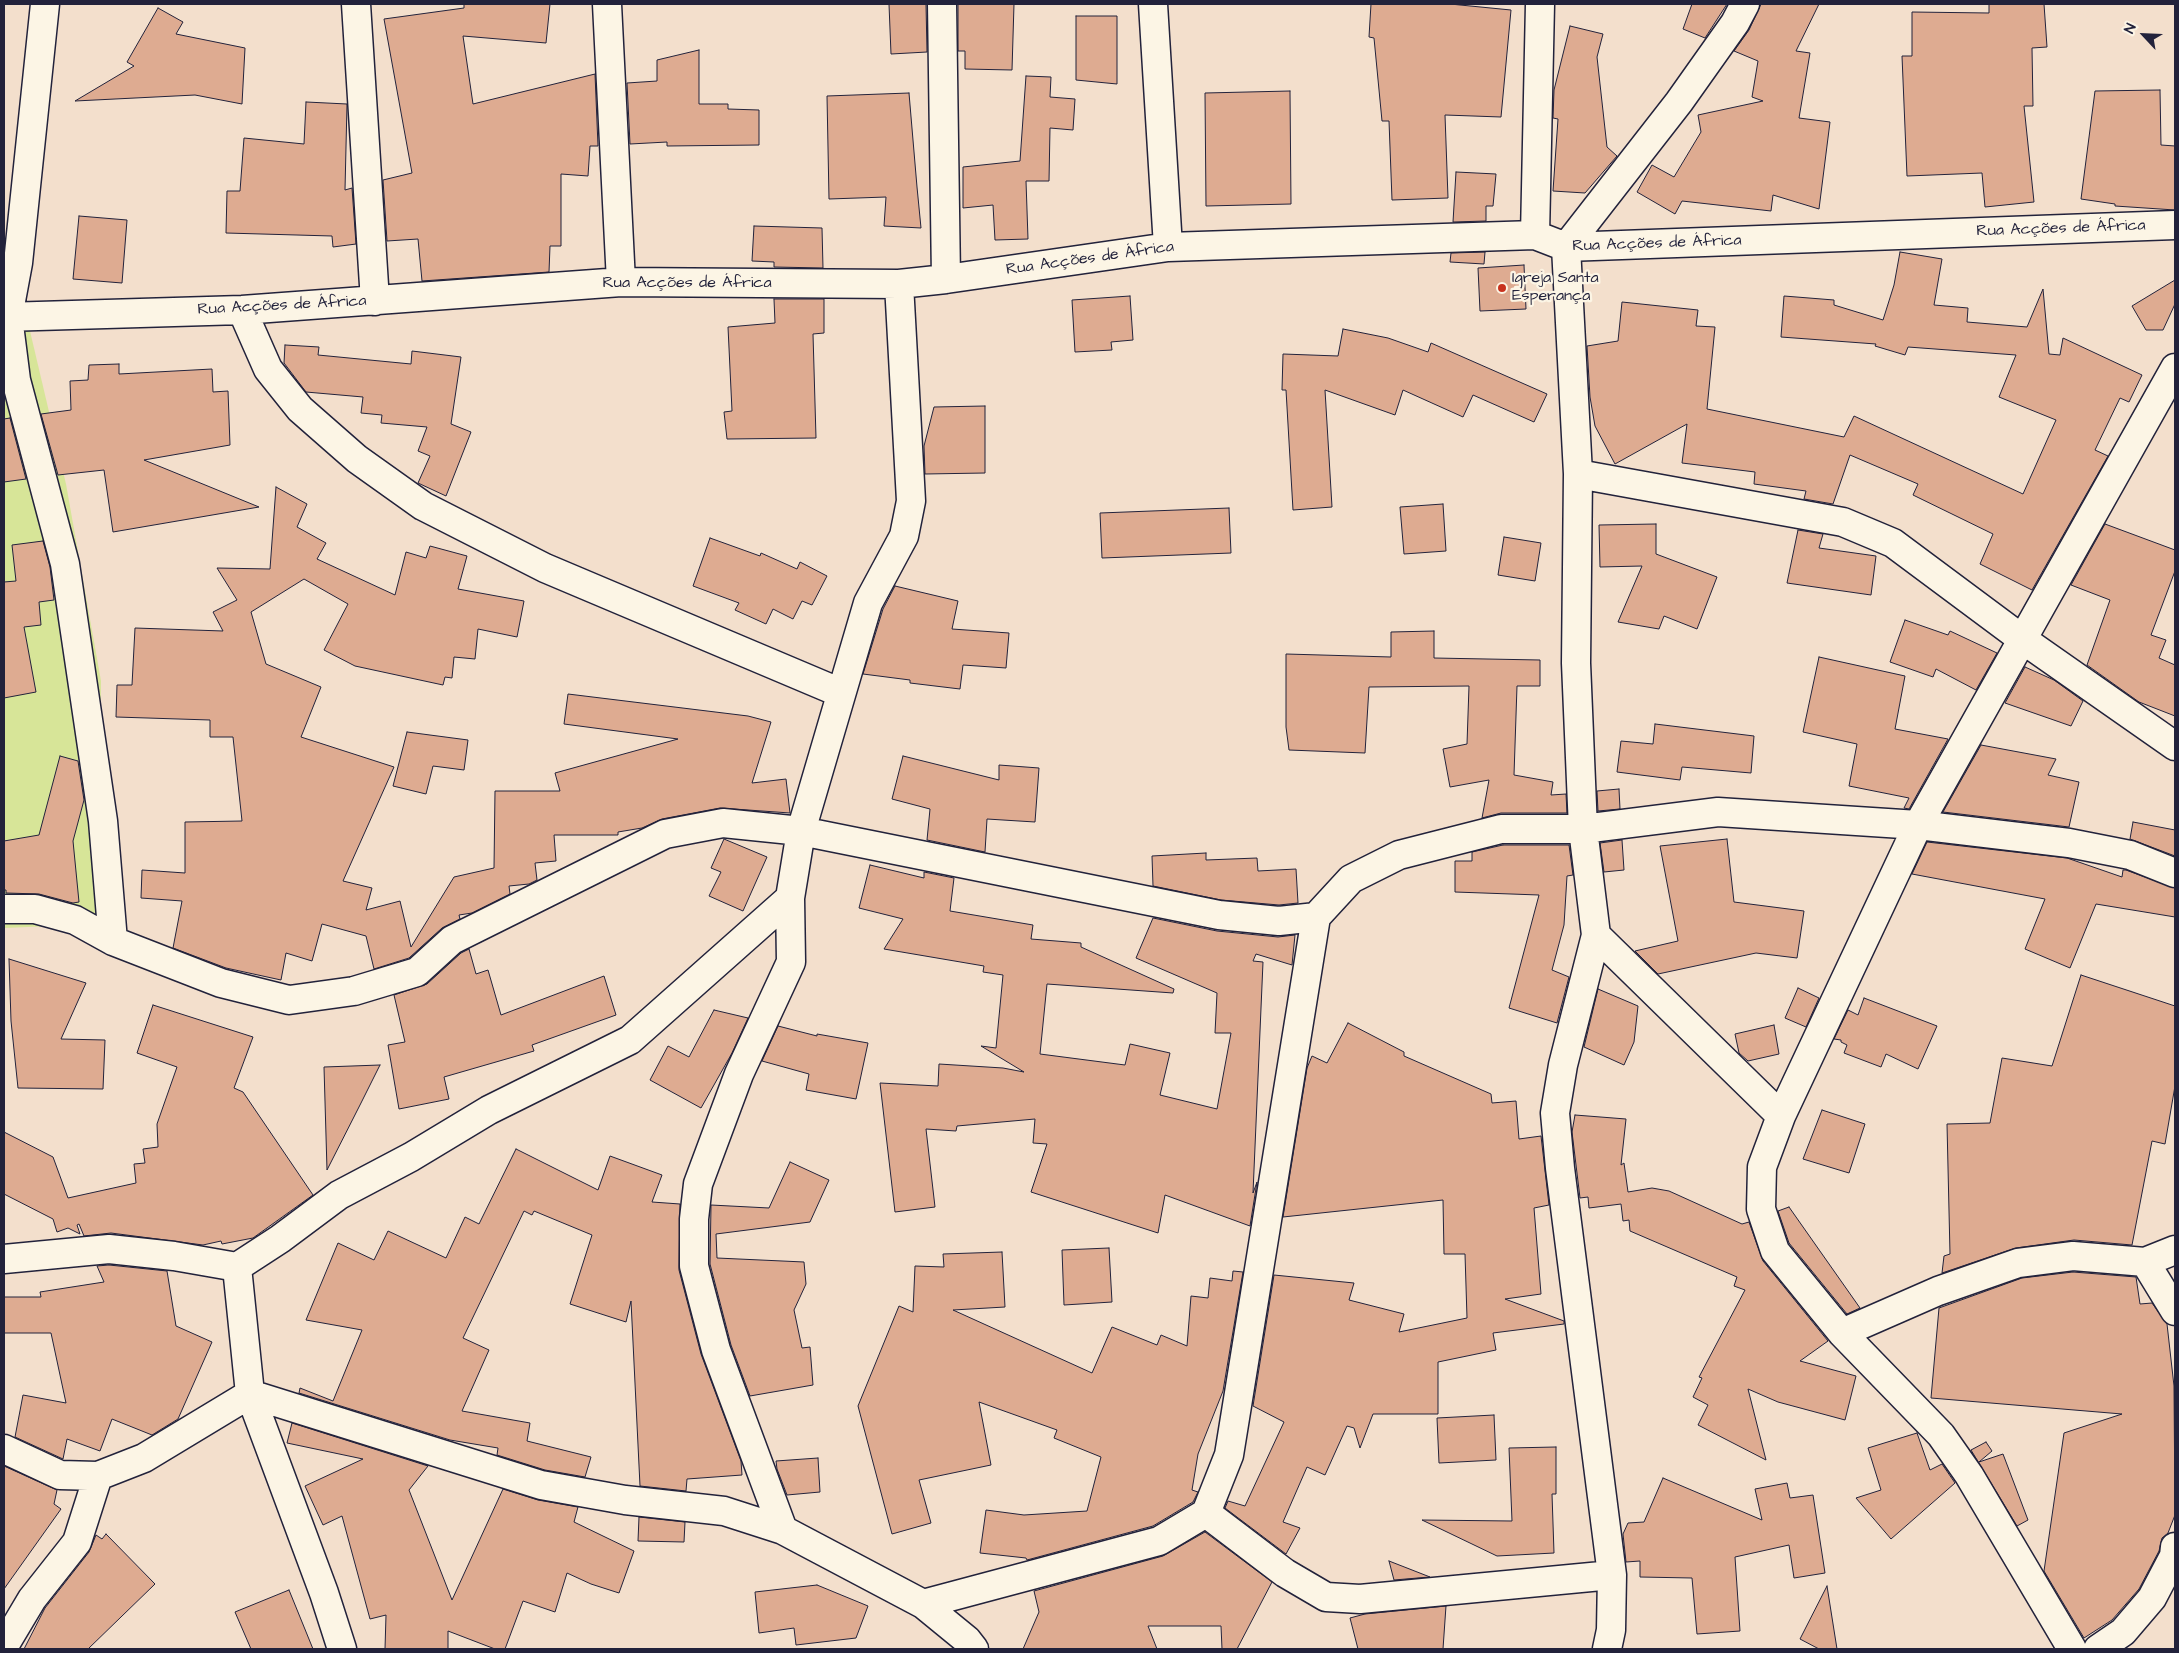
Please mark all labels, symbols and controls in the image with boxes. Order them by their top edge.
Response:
north arrow [2119,10,2169,60]
text: N [2119,20,2141,37]
street label: Rua Acções de África [1976,216,2146,242]
street label: Rua Acções de África [1572,231,1742,257]
street label: Rua Acções de África [1005,238,1175,280]
place label: Igreja Santa Esperança [1512,269,1599,307]
street label: Rua Acções de África [602,274,772,294]
marker: Igreja Santa Esperança [1496,282,1508,294]
street label: Rua Acções de África [197,292,367,320]

